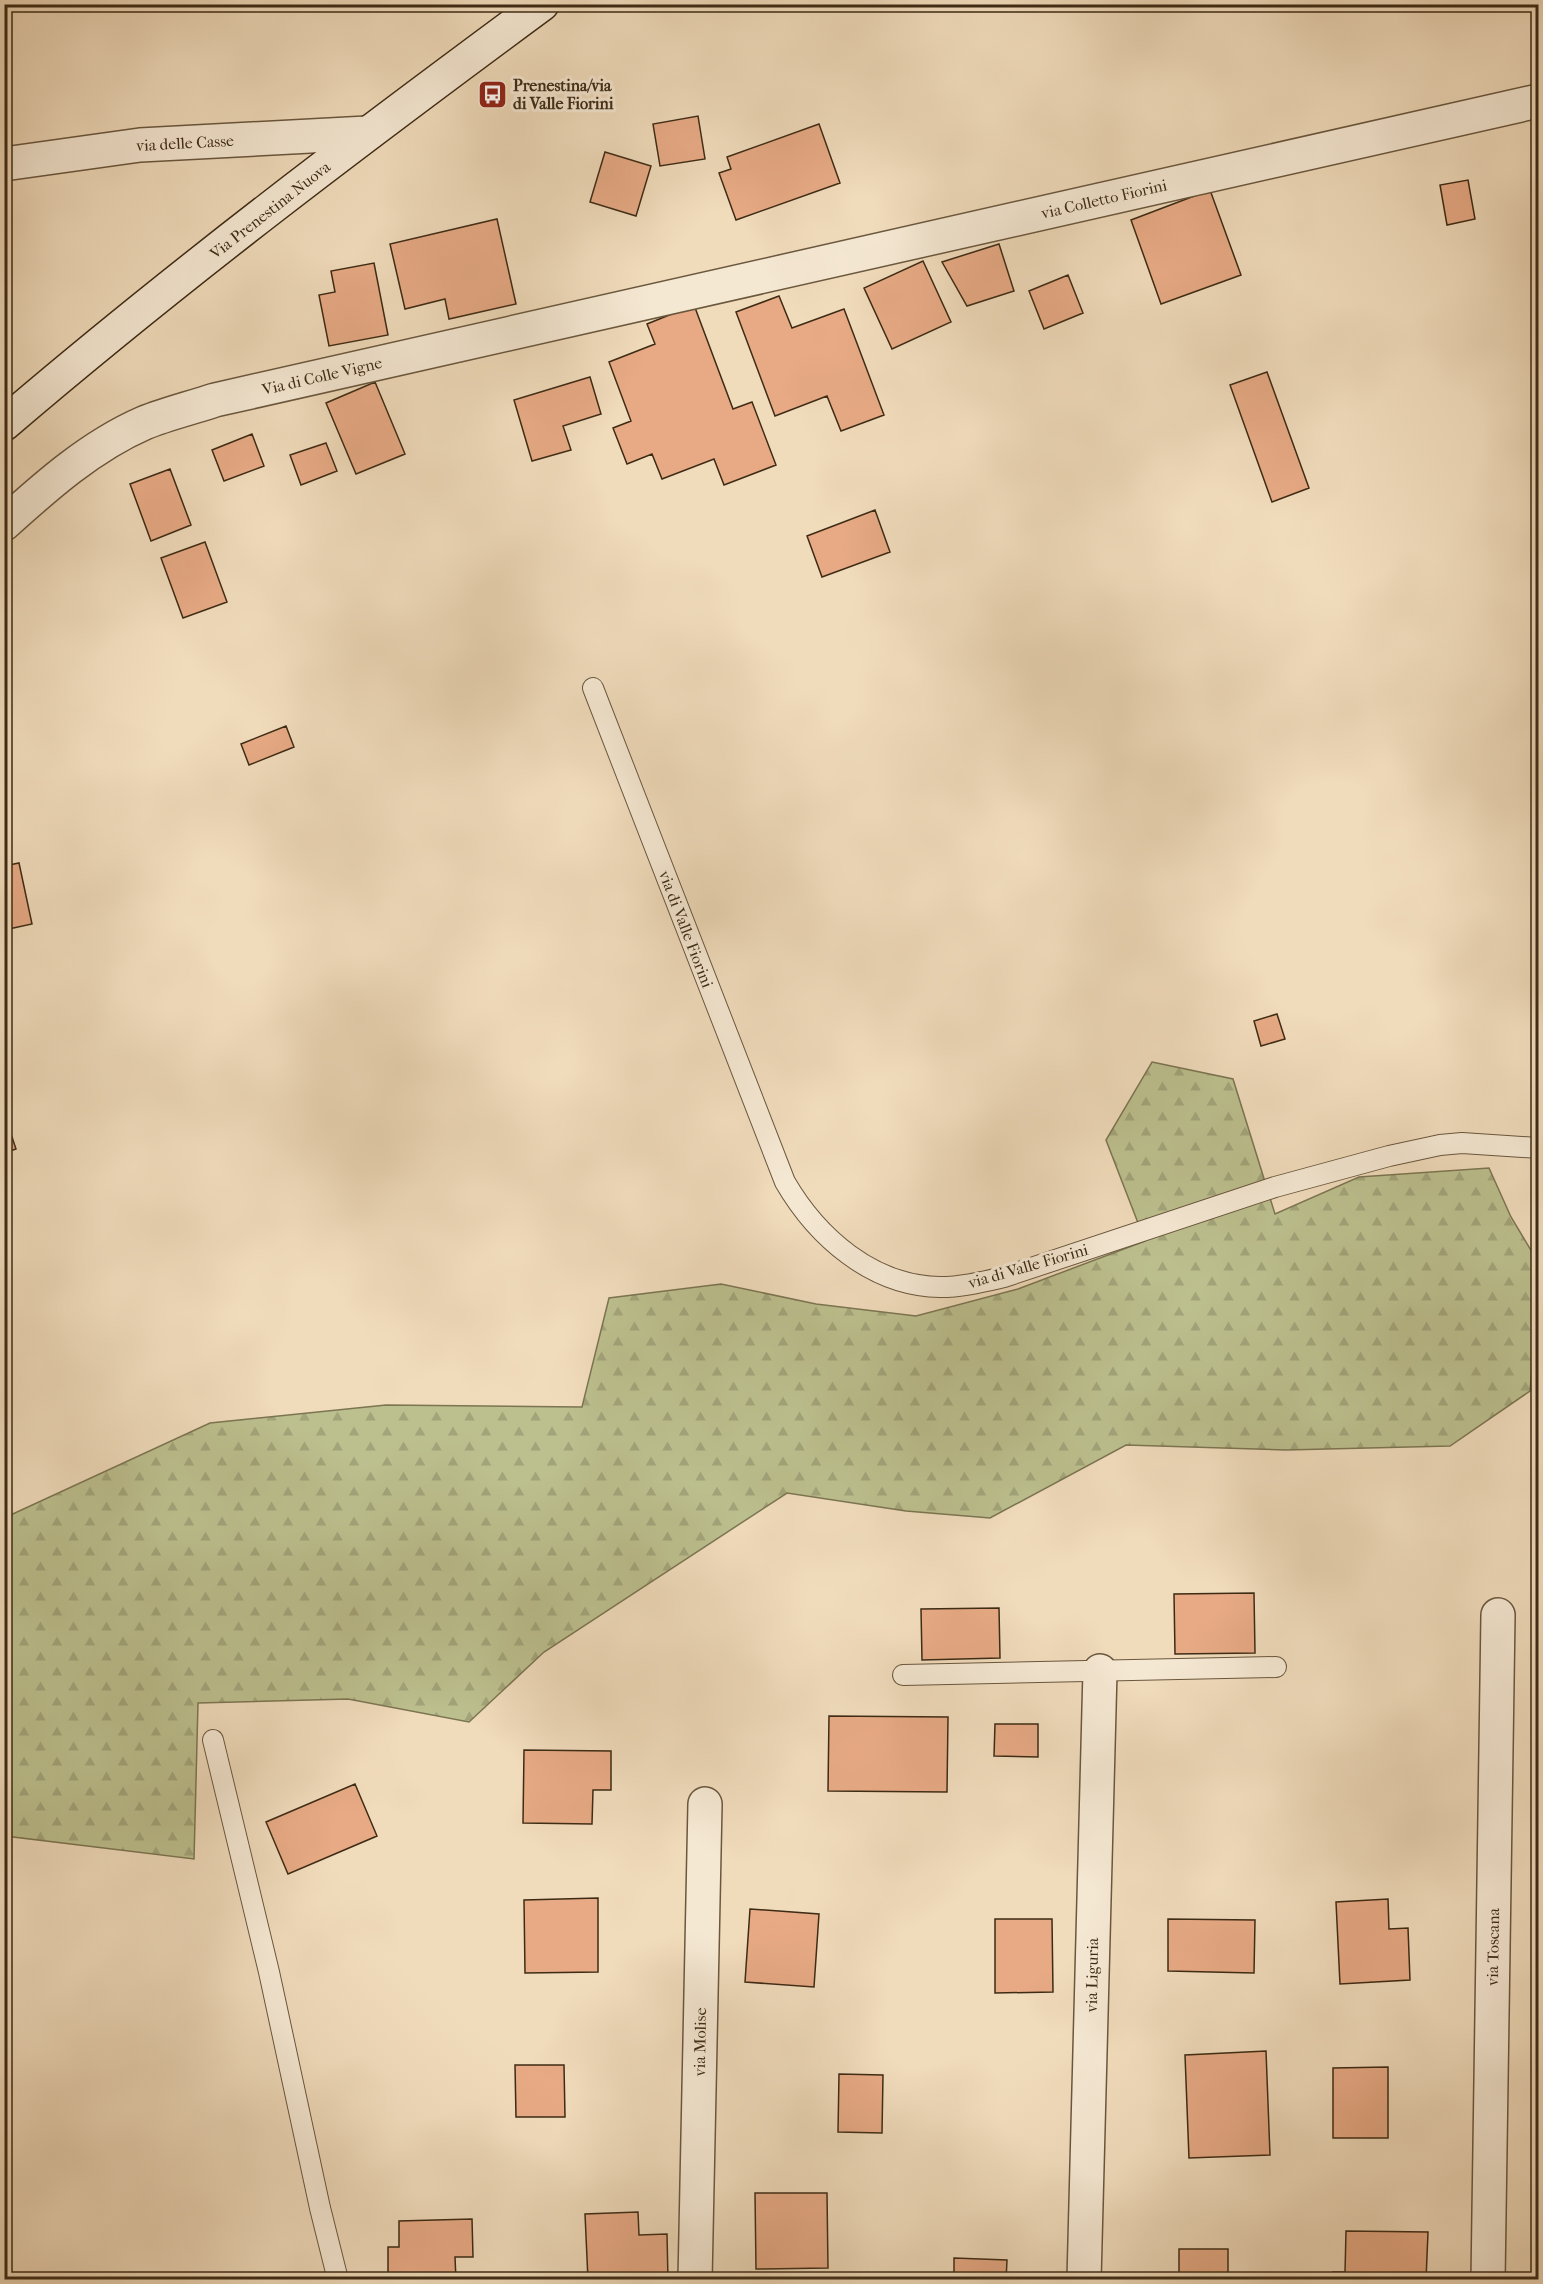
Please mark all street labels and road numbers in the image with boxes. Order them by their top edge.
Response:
street label: via delle Casse [136,131,235,155]
street label: Via Prenestina Nuova [205,157,335,264]
street label: via Colletto Fiorini [1039,175,1169,223]
street label: Via di Colle Vigne [259,353,384,399]
street label: via di Valle Fiorini [655,868,717,991]
street label: via di Valle Fiorini [966,1240,1091,1292]
street label: via Toscana [1483,1907,1503,1986]
street label: via Liguria [1082,1937,1102,2013]
street label: via Molise [690,2007,710,2077]

